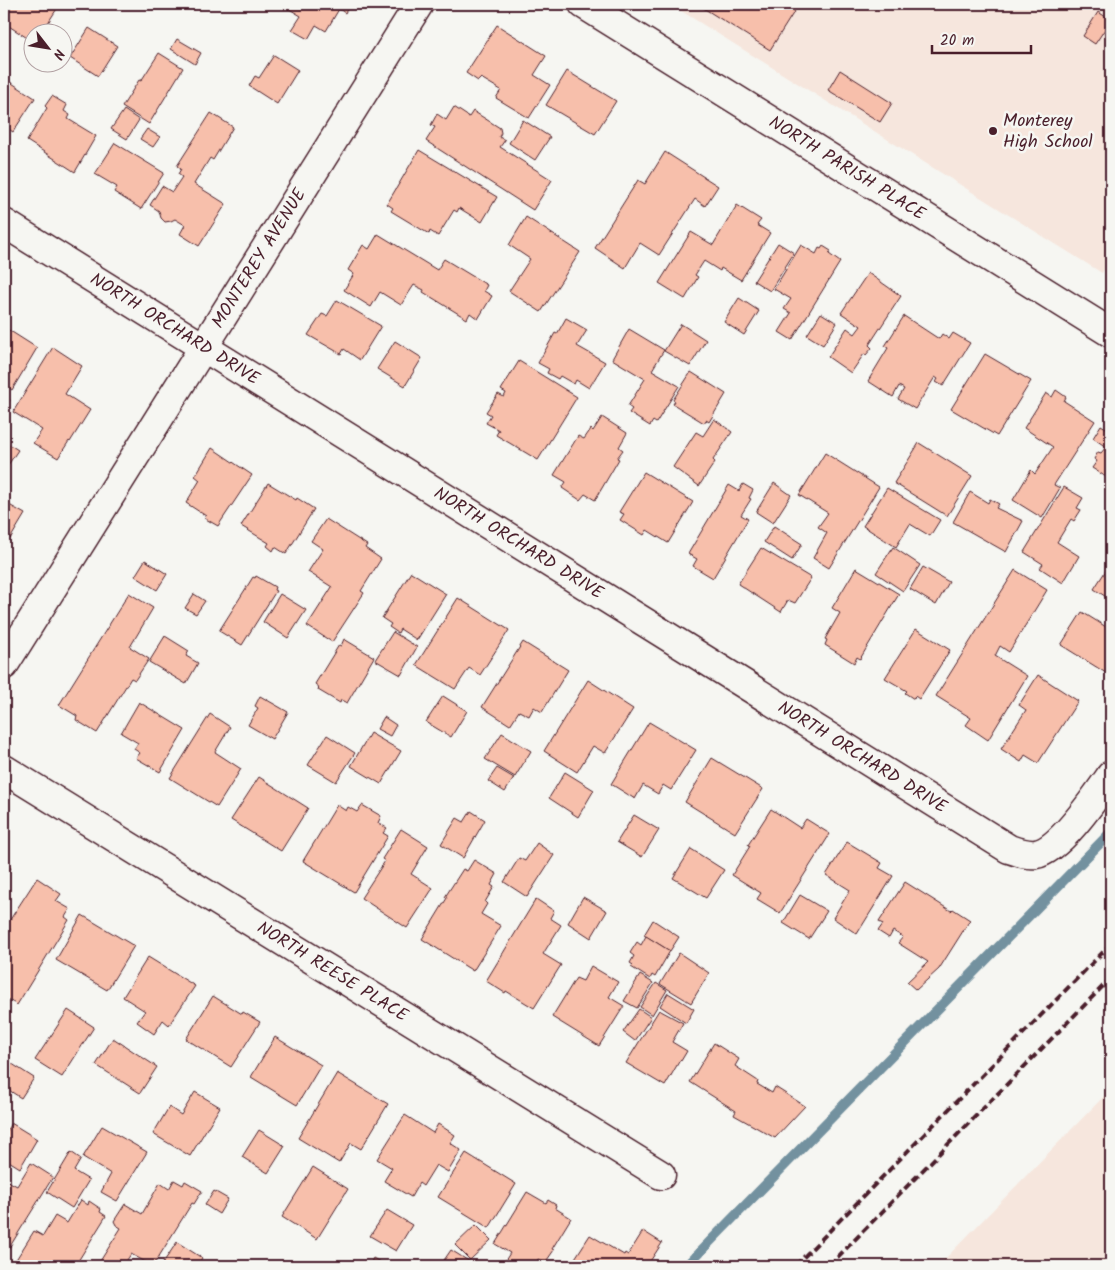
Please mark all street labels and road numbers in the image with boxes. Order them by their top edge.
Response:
street label: NORTH PARISH PLACE [763,109,932,229]
street label: MONTEREY AVENUE [204,182,315,334]
street label: NORTH ORCHARD DRIVE [84,265,266,393]
street label: NORTH ORCHARD DRIVE [428,479,609,608]
street label: NORTH ORCHARD DRIVE [772,694,953,822]
street label: NORTH REESE PLACE [251,914,414,1030]

